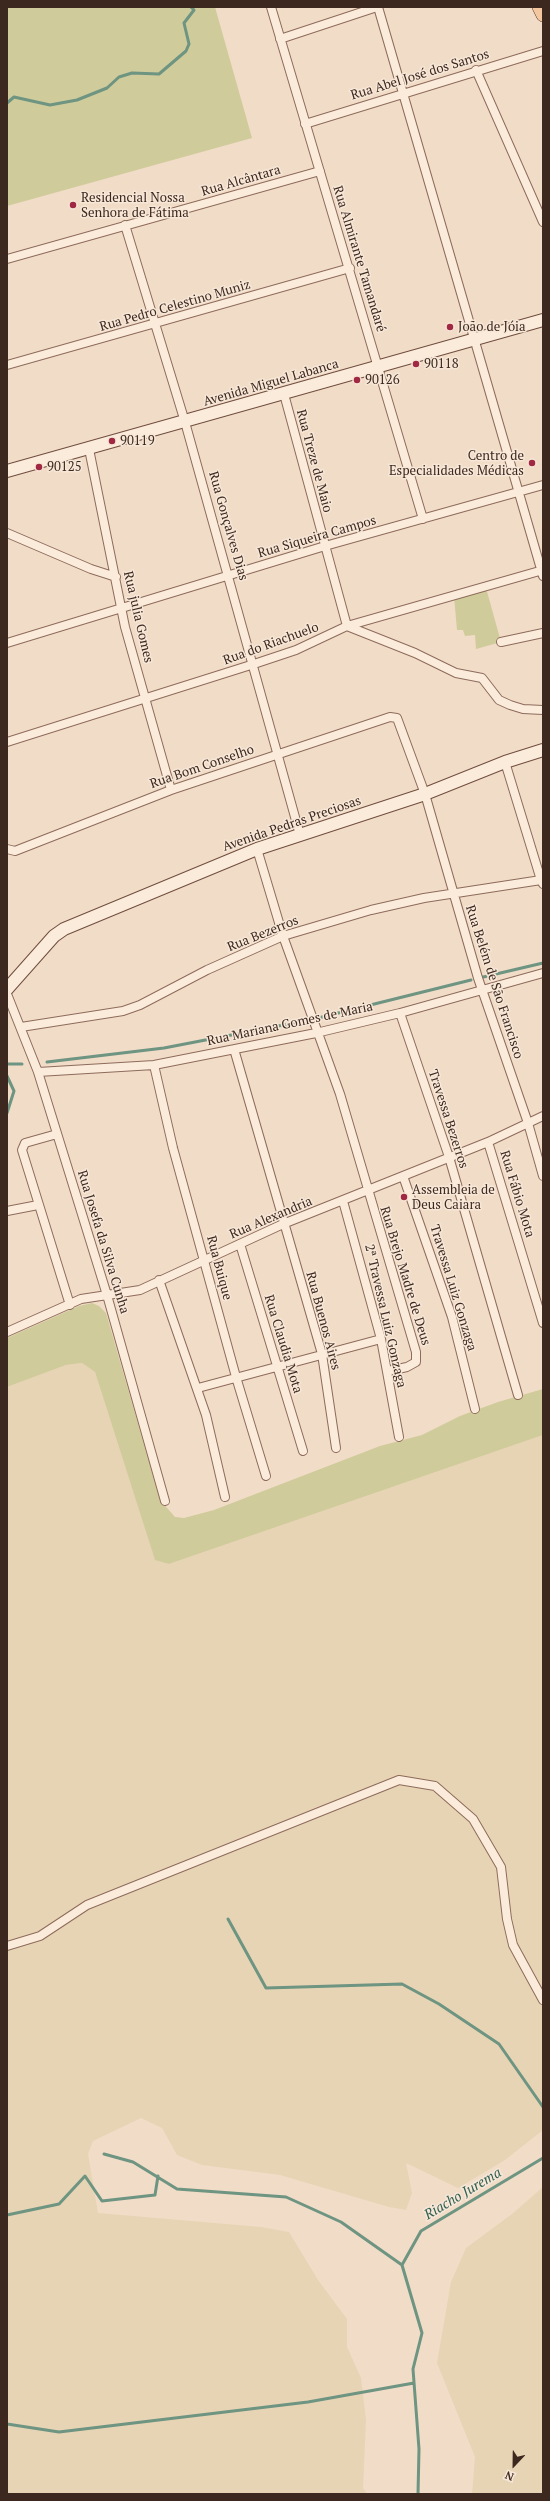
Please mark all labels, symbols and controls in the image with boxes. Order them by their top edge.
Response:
street label: Rua Abel José dos Santos [349,46,491,104]
street label: Rua Alcântara [200,162,282,200]
street label: Rua Almirante Tamandaré [329,184,389,334]
place label: Residencial Nossa Senhora de Fátima [81,190,189,221]
marker: Residencial Nossa Senhora de Fátima [68,200,78,210]
street label: Rua Pedro Celestino Muniz [98,277,252,335]
place label: João de Jóia [458,319,526,335]
marker: João de Jóia [445,322,455,332]
street label: Avenida Miguel Labanca [201,356,341,410]
place label: 90118 [424,356,459,372]
marker: 90118 [411,359,421,369]
place label: 90126 [365,372,400,388]
marker: 90126 [352,375,362,385]
street label: Rua Treze de Maio [293,408,335,514]
place label: 90119 [120,433,155,449]
marker: 90119 [107,436,117,446]
place label: Centro de Especialidades Médicas [389,448,524,479]
marker: Centro de Especialidades Médicas [527,458,537,468]
place label: 90125 [47,459,82,475]
marker: 90125 [34,462,44,472]
street label: Rua Gonçalves Dias [205,470,251,582]
street label: Rua Siqueira Campos [256,513,378,561]
street label: Rua julia Gomes [120,570,156,664]
street label: Rua do Riachuelo [221,619,321,669]
street label: Rua Bom Conselho [148,742,256,792]
street label: Avenida Pedras Preciosas [221,793,363,855]
street label: Rua Belém de São Francisco [462,903,526,1061]
street label: Rua Bezerros [225,913,301,955]
street label: Rua Mariana Gomes de Maria [206,999,374,1049]
street label: Travessa Bezerros [425,1068,471,1170]
street label: Rua Fábio Mota [496,1149,538,1239]
street label: Rua Josefa da Silva Cunha [74,1168,132,1316]
place label: Assembleia de Deus Caiara [412,1182,495,1213]
marker: Assembleia de Deus Caiara [399,1192,409,1202]
street label: Rua Alexandria [227,1194,315,1242]
street label: Rua Brejo Madre de Deus [376,1205,434,1347]
street label: Travessa Luiz Gonzaga [426,1223,480,1353]
street label: Rua Buique [203,1234,235,1302]
street label: 2ª Travessa Luiz Gonzaga [361,1243,409,1389]
street label: Rua Buenos Aires [302,1270,344,1372]
street label: Rua Claudia Mota [261,1293,305,1395]
water label: Riacho Jurema [421,2164,505,2224]
north arrow [494,2445,534,2485]
text: N [503,2468,516,2484]

